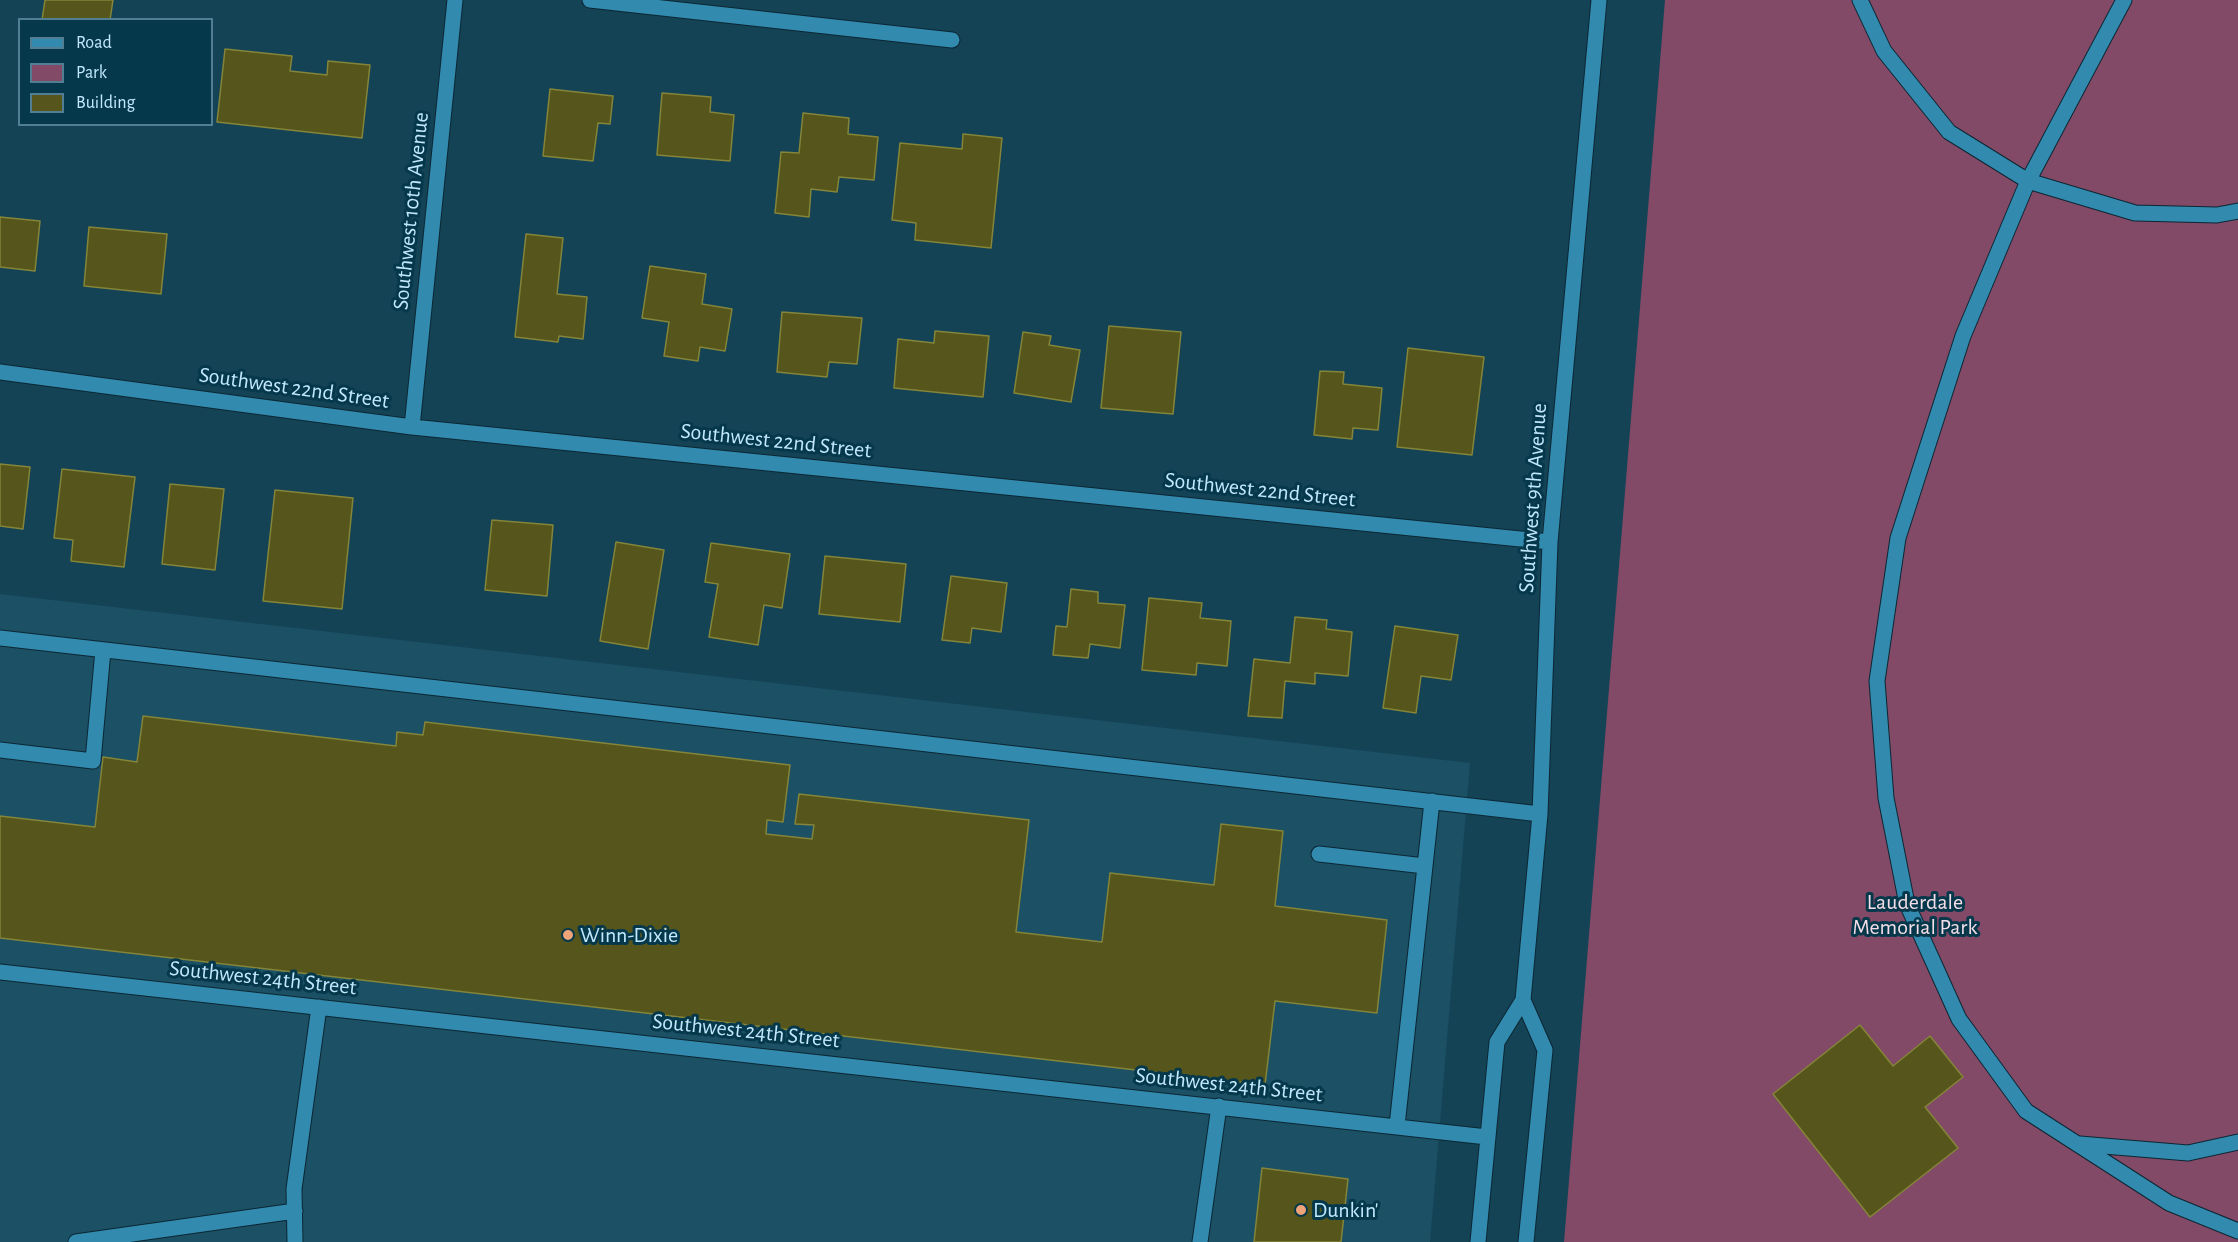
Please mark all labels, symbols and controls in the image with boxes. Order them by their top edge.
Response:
legend [18,18,213,126]
text: Road [76,34,112,52]
text: Park [76,64,107,82]
text: Building [76,94,135,112]
street label: Southwest 10th Avenue [387,111,435,311]
street label: Southwest 22nd Street [197,362,391,414]
street label: Southwest 9th Avenue [1513,402,1553,594]
street label: Southwest 22nd Street [679,418,873,464]
street label: Southwest 22nd Street [1163,467,1357,513]
park label: Lauderdale Memorial Park [1853,889,1977,940]
place label: Winn-Dixie [580,922,678,948]
marker: Winn-Dixie [561,928,575,942]
street label: Southwest 24th Street [168,955,358,1001]
street label: Southwest 24th Street [651,1008,841,1054]
street label: Southwest 24th Street [1134,1062,1324,1108]
place label: Dunkin' [1313,1197,1379,1223]
marker: Dunkin' [1294,1203,1308,1217]

